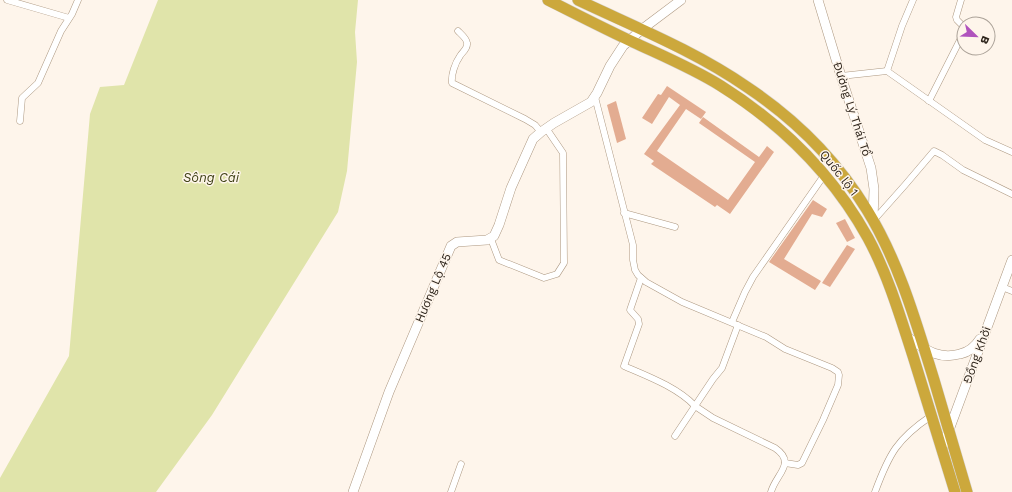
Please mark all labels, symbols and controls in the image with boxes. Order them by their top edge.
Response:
north arrow [956,16,996,56]
text: B [977,34,992,46]
street label: Đường Lý Thái Tổ [830,60,874,158]
street label: Quốc lộ 1 [817,147,861,199]
water label: Sông Cái [183,170,240,185]
street label: Hương Lộ 45 [412,251,454,325]
street label: Đồng Khởi [960,325,994,385]

